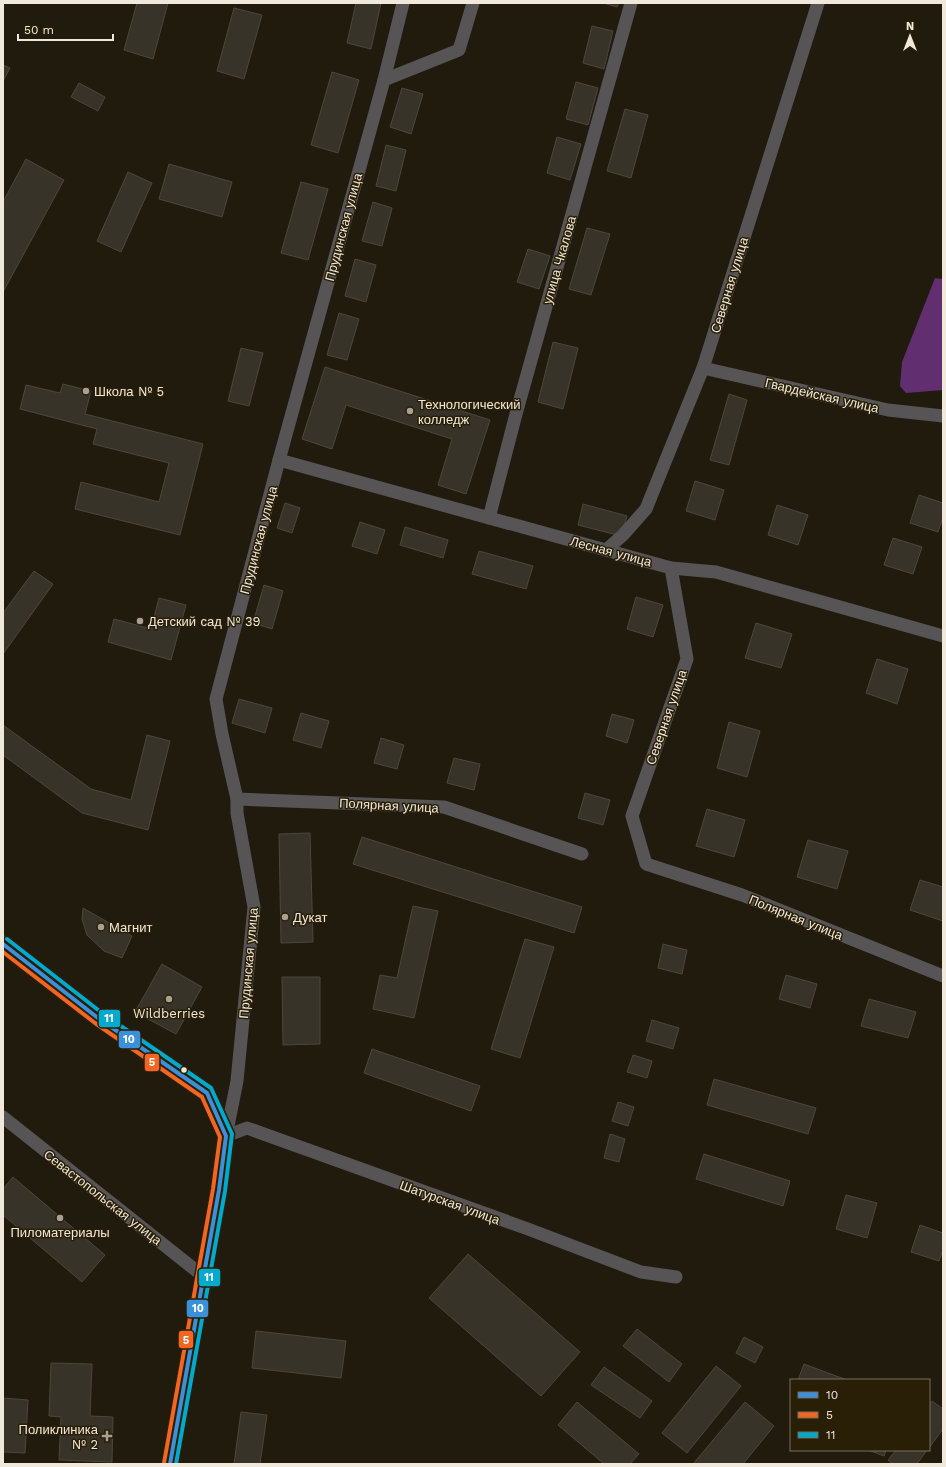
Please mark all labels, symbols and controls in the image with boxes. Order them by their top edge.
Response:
scale bar [18,16,113,42]
north arrow [890,16,930,56]
text: N [906,20,914,33]
text: 50 m [24,23,54,37]
street label: Прудинская улица [322,171,365,283]
street label: улица Чкалова [540,214,579,306]
street label: Северная улица [708,235,751,335]
street label: Гвардейская улица [764,375,881,416]
place label: Школа № 5 [94,384,164,399]
marker: Школа № 5 [81,386,91,396]
place label: Технологический колледж [418,397,520,427]
marker: Технологический колледж [405,406,415,416]
street label: Прудинская улица [237,484,280,596]
street label: Лесная улица [568,533,654,570]
place label: Детский сад № 39 [148,614,261,629]
marker: Детский сад № 39 [135,616,145,626]
street label: Северная улица [643,667,690,767]
street label: Полярная улица [339,795,440,816]
street label: Полярная улица [747,892,846,943]
street label: Прудинская улица [236,906,261,1019]
place label: Дукат [293,910,328,925]
marker: Дукат [280,912,290,922]
place label: Магнит [109,920,152,935]
marker: Магнит [96,922,106,932]
marker: Wildberries [164,994,174,1004]
place label: Wildberries [133,1006,205,1021]
line badge: 11 [98,1009,121,1028]
text: 11 [104,1012,114,1025]
line badge: 10 [118,1030,141,1049]
text: 10 [123,1033,135,1046]
line badge: 5 [144,1053,160,1072]
text: 5 [149,1056,155,1069]
unlabelled marker [179,1065,189,1075]
street label: Севастопольская улица [41,1147,165,1249]
street label: Шатурская улица [398,1177,503,1228]
marker: Пиломатериалы [55,1213,65,1223]
place label: Пиломатериалы [10,1225,110,1240]
line badge: 11 [198,1268,221,1287]
text: 11 [204,1271,214,1284]
line badge: 10 [186,1299,209,1318]
text: 10 [192,1302,204,1315]
line badge: 5 [178,1330,194,1349]
text: 5 [183,1334,189,1347]
legend [790,1379,930,1451]
text: 10 [826,1388,838,1402]
text: 5 [826,1408,833,1422]
place label: Поликлиника № 2 [19,1422,99,1452]
text: 11 [826,1428,835,1442]
marker: Поликлиника № 2 [101,1430,113,1442]

